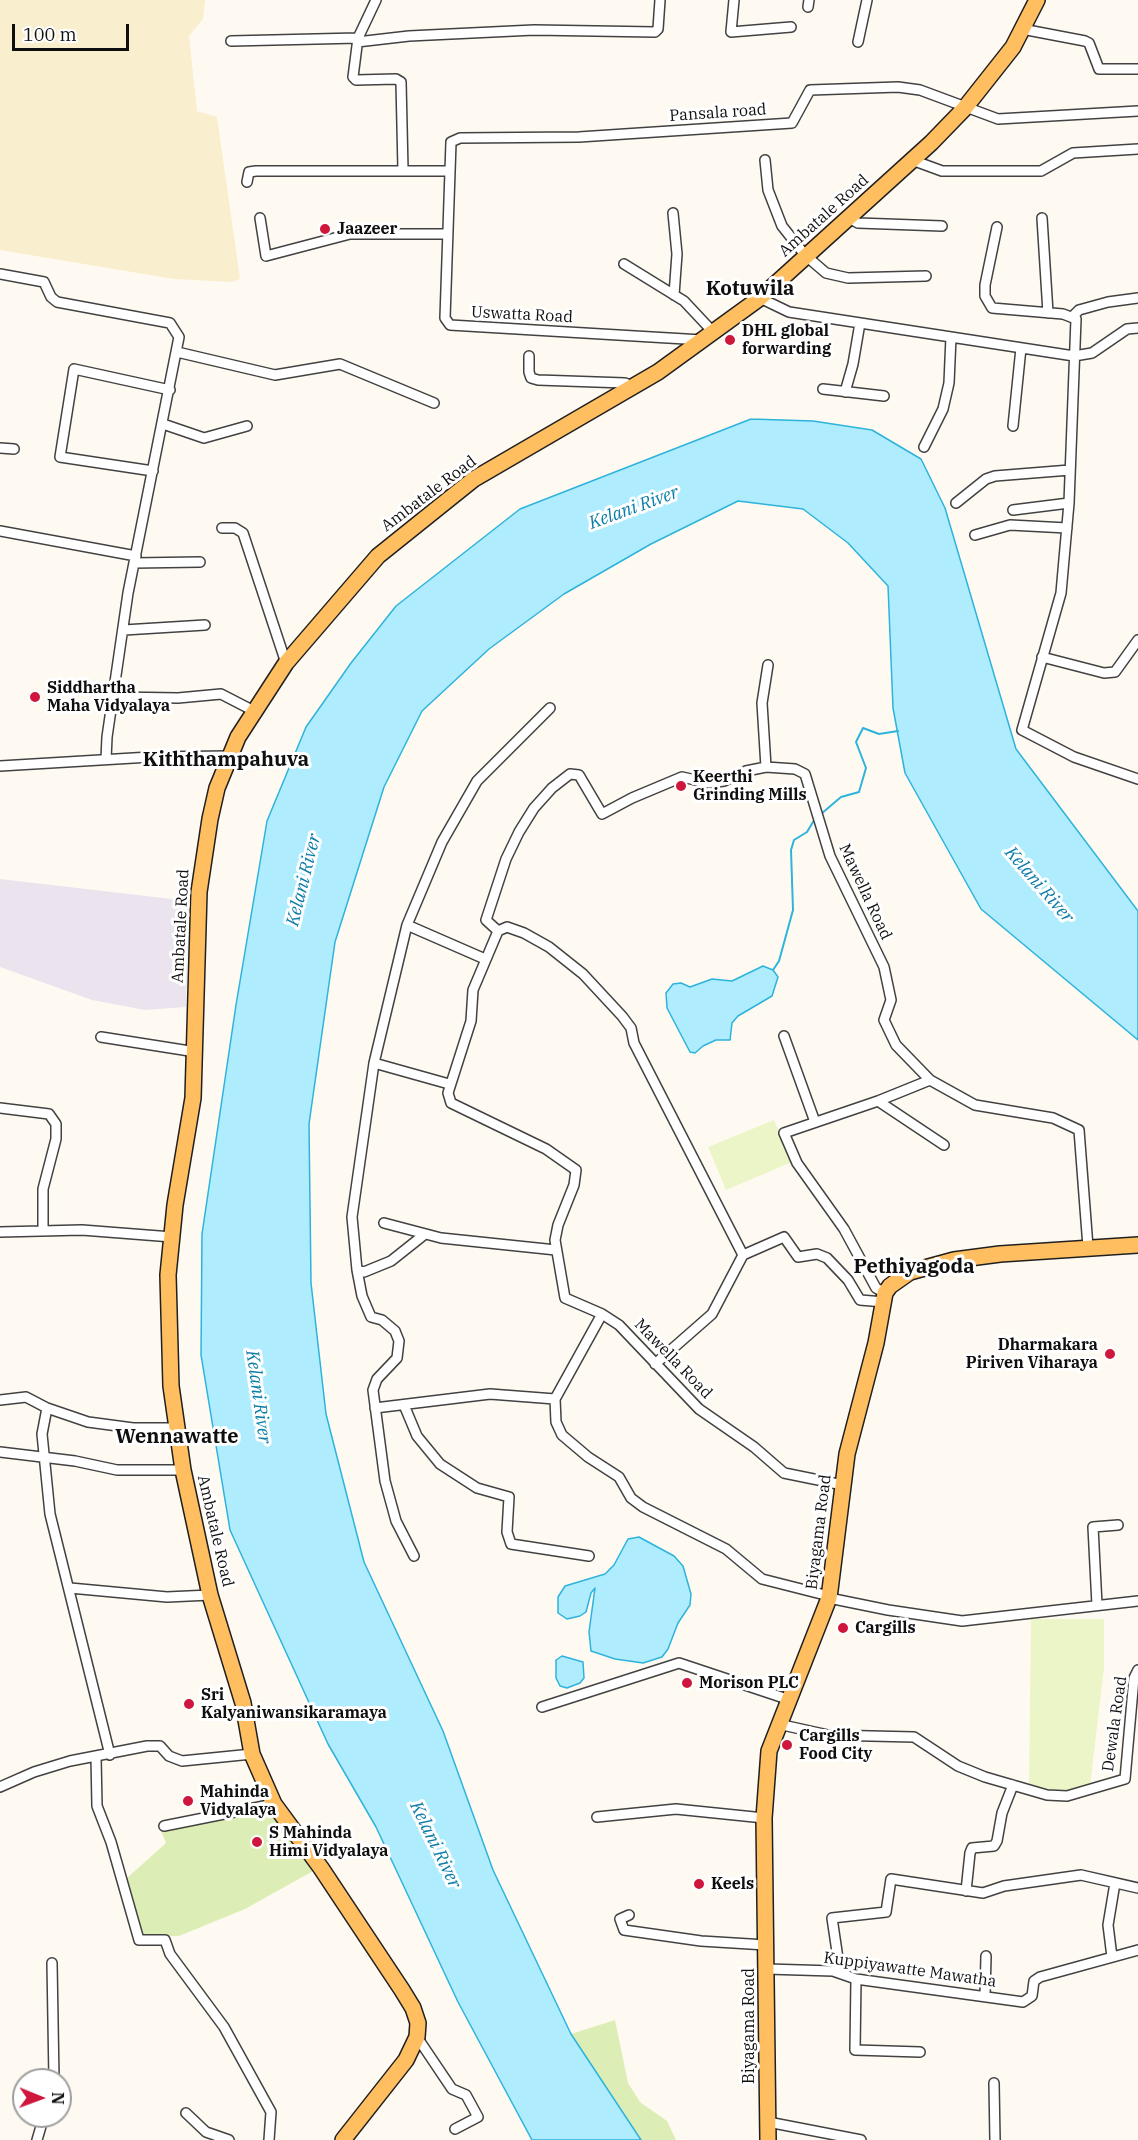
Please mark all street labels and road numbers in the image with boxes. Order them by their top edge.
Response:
street label: Pansala road [669,100,767,126]
street label: Ambatale Road [775,171,873,261]
street label: Uswatta Road [471,303,573,327]
street label: Ambatale Road [378,452,480,536]
street label: Mawella Road [834,841,896,943]
street label: Ambatale Road [168,868,194,984]
street label: Mawella Road [630,1315,716,1403]
street label: Ambatale Road [193,1473,237,1589]
street label: Biyagama Road [802,1473,836,1591]
street label: Dewala Road [1099,1675,1131,1773]
street label: Kuppiyawatte Mawatha [822,1948,998,1992]
street label: Biyagama Road [739,1968,759,2084]

